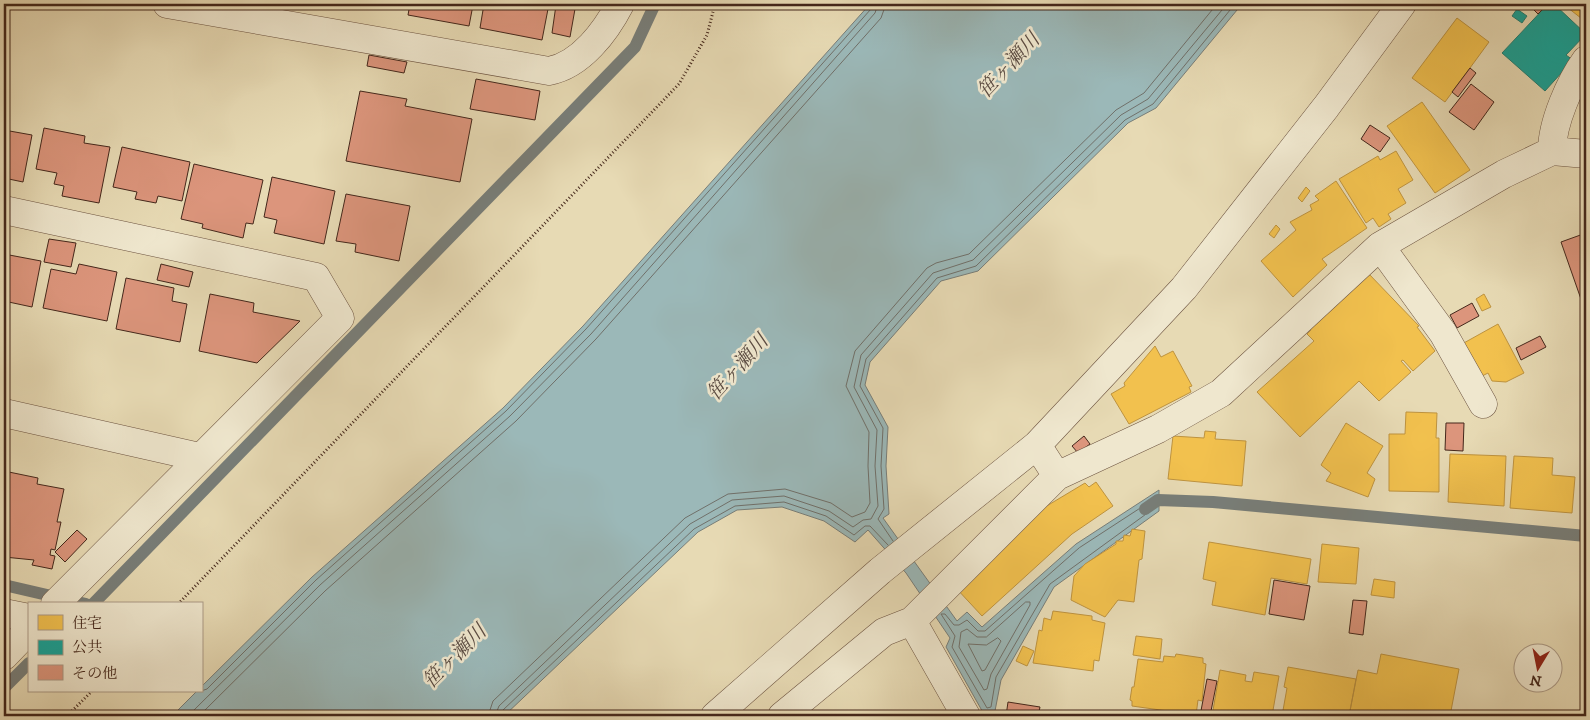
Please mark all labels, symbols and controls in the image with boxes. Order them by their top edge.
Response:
water label: 笹ヶ瀬川 [973,27,1047,104]
water label: 笹ヶ瀬川 [702,328,776,406]
legend [28,602,202,692]
text: 住宅 [72,614,102,633]
water label: 笹ヶ瀬川 [418,619,494,694]
text: 公共 [72,638,102,657]
north arrow [1512,642,1562,692]
text: その他 [72,664,117,683]
text: N [1528,670,1543,690]

